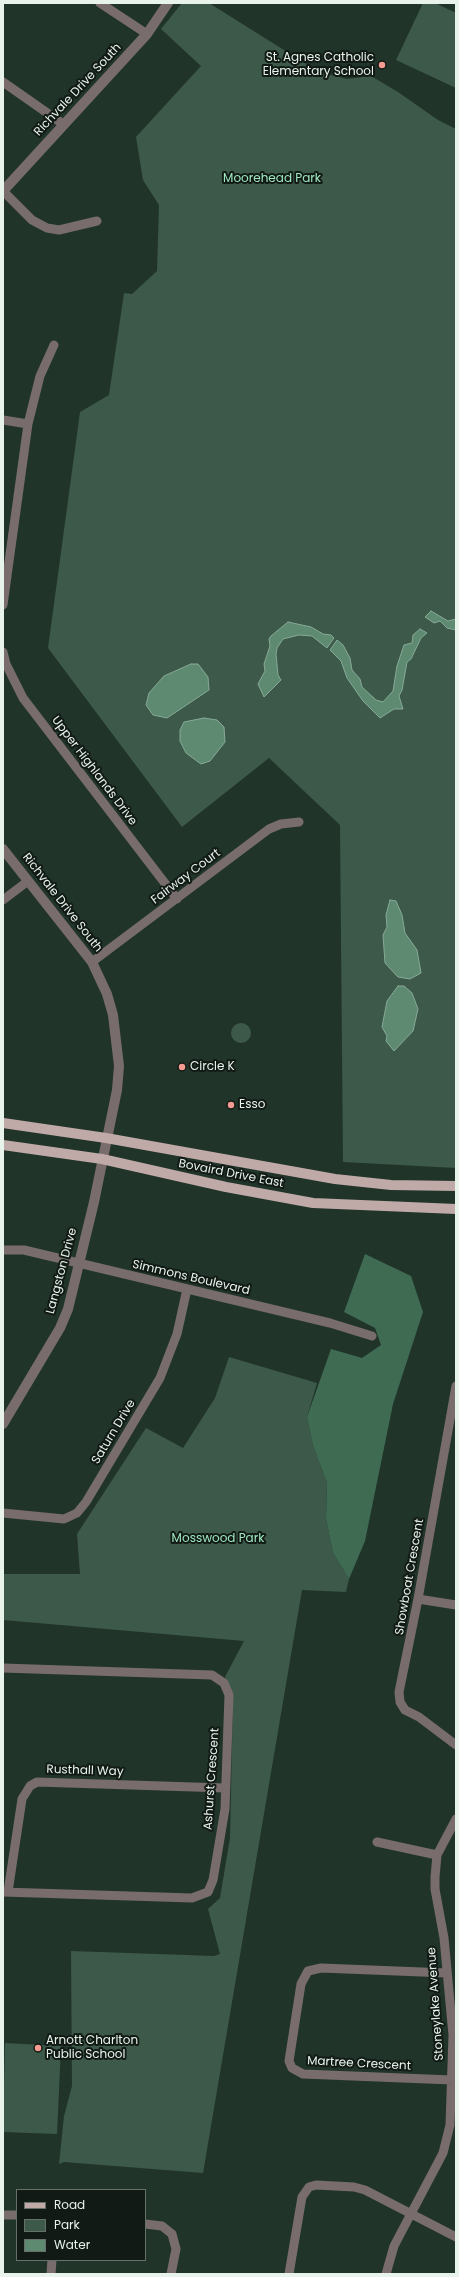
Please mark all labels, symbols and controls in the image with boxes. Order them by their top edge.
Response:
street label: Richvale Drive South [31,41,125,139]
place label: St. Agnes Catholic Elementary School [263,51,374,79]
marker: St. Agnes Catholic Elementary School [377,60,387,70]
park label: Moorehead Park [223,172,321,186]
street label: Upper Highlands Drive [48,714,140,828]
street label: Fairway Court [149,846,223,908]
street label: Richvale Drive South [19,851,105,955]
place label: Circle K [190,1060,235,1074]
marker: Circle K [177,1062,187,1072]
place label: Esso [239,1098,265,1112]
marker: Esso [226,1100,236,1110]
street label: Bovaird Drive East [177,1157,285,1191]
street label: Langston Drive [44,1226,80,1316]
street label: Simmons Boulevard [131,1257,251,1299]
street label: Saturn Drive [89,1397,139,1467]
street label: Showboat Crescent [393,1518,427,1636]
park label: Mosswood Park [172,1532,264,1546]
street label: Ashurst Crescent [201,1728,223,1830]
street label: Rusthall Way [46,1762,124,1780]
street label: Stoneylake Avenue [425,1947,447,2061]
place label: Arnott Charlton Public School [46,2034,138,2062]
marker: Arnott Charlton Public School [33,2043,43,2053]
street label: Martree Crescent [307,2054,411,2074]
legend [16,2189,146,2261]
text: Road [54,2196,85,2213]
text: Park [54,2216,80,2233]
text: Water [54,2236,90,2253]

